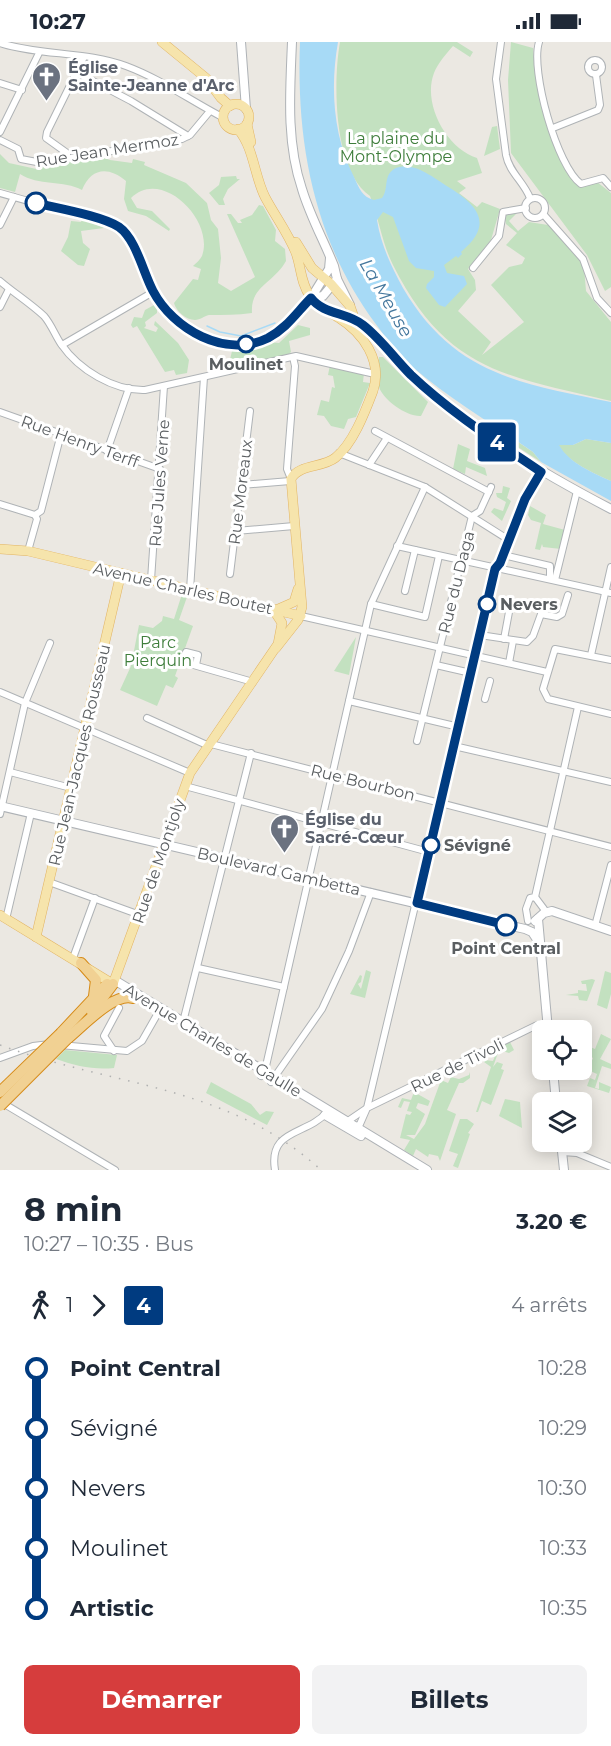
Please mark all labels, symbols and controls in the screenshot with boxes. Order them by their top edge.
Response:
text: 10:27 [30,8,86,35]
place label: Église Sainte-Jeanne d'Arc [68,58,235,95]
church icon: Église Sainte-Jeanne d'Arc [31,60,63,102]
park label: La plaine du Mont-Olympe [340,129,452,166]
street label: Rue Jean Mermoz [34,130,180,171]
unlabelled marker [25,192,47,214]
water label: La Meuse [355,255,417,341]
marker: Moulinet [237,335,255,353]
place label: Moulinet [209,355,283,374]
street label: Rue Henry Terff [18,411,142,472]
street label: Rue Jules Verne [146,419,173,547]
line badge: 4 [478,422,516,462]
text: 4 [490,430,504,455]
street label: Rue Moreaux [225,438,256,546]
street label: Rue du Daga [435,529,478,635]
street label: Avenue Charles Boutet [91,559,275,619]
marker: Nevers [478,595,496,613]
place label: Nevers [500,595,558,614]
park label: Parc Pierquin [124,633,192,670]
street label: Rue Jean-Jacques Rousseau [45,642,114,868]
street label: Rue Bourbon [309,760,417,805]
street label: Rue de Montjoly [128,796,189,926]
place label: Église du Sacré-Cœur [305,810,404,847]
church icon: Église du Sacré-Cœur [268,812,300,854]
marker: Sévigné [422,836,440,854]
place label: Sévigné [444,836,511,855]
street label: Boulevard Gambetta [195,843,362,900]
marker: Point Central [495,914,517,936]
place label: Point Central [451,939,561,958]
street label: Avenue Charles de Gaulle [120,980,305,1101]
map controls [532,1020,592,1152]
button: locate [532,1020,592,1080]
street label: Rue de Tivoli [407,1035,507,1096]
button: layers [532,1092,592,1152]
text: 8 min [24,1189,122,1229]
text: 3.20 € [516,1208,587,1235]
text: 10:27 – 10:35 · Bus [24,1232,193,1256]
icon: walk [24,1289,57,1322]
icon: forward [82,1289,115,1322]
text: 1 [66,1293,73,1317]
text: 4 [136,1293,151,1318]
text: 4 arrêts [511,1293,587,1317]
text: Point Central [70,1355,221,1382]
text: 10:28 [538,1356,587,1380]
text: Sévigné [70,1415,158,1442]
text: 10:29 [539,1416,587,1440]
text: Nevers [70,1475,145,1502]
text: 10:30 [538,1476,587,1500]
text: Moulinet [70,1535,169,1562]
text: 10:33 [540,1536,587,1560]
text: Artistic [70,1595,154,1622]
text: 10:35 [540,1596,587,1620]
button: Démarrer [24,1665,300,1734]
button: Billets [312,1665,587,1734]

